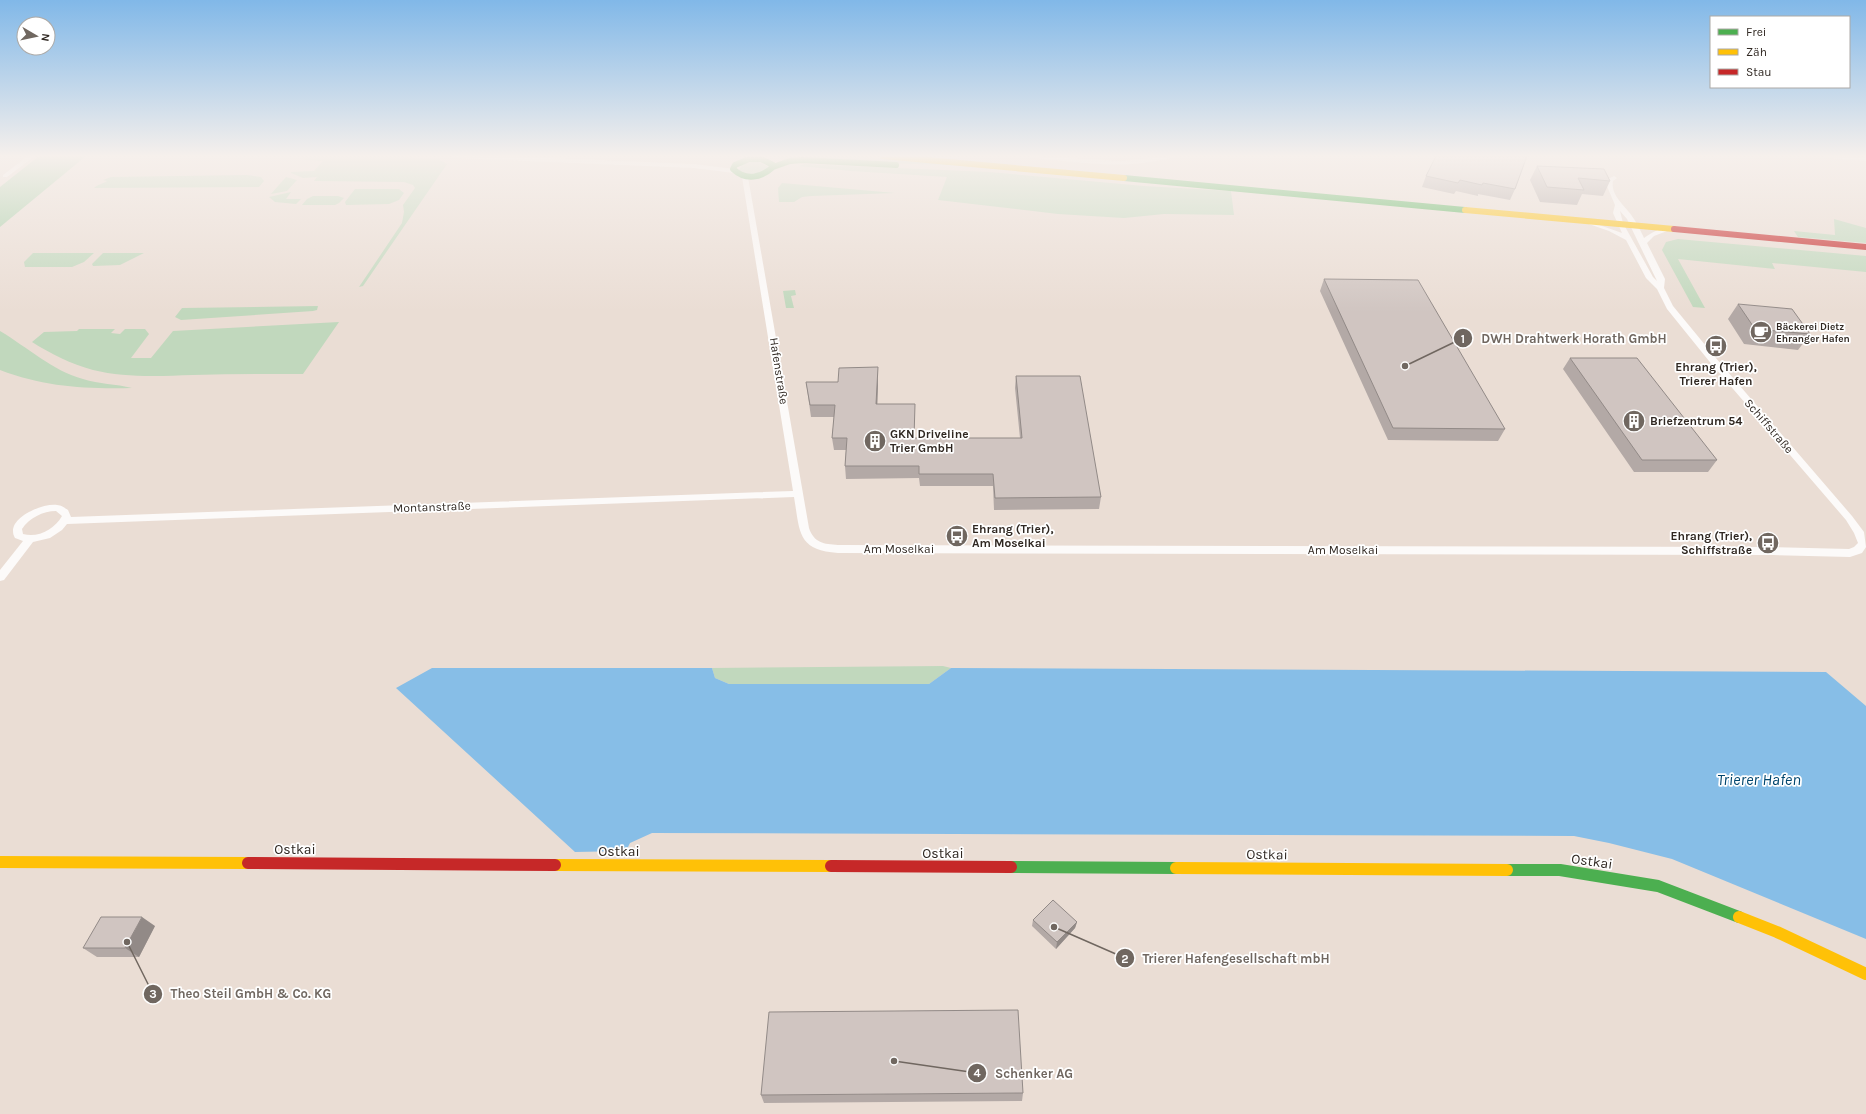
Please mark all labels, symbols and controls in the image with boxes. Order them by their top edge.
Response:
north arrow [16,16,56,56]
legend [1710,16,1850,88]
text: Frei [1746,25,1766,39]
text: N [38,33,52,42]
text: Zäh [1746,45,1767,59]
text: Stau [1746,65,1772,79]
cafe icon: Bäckerei Dietz Ehranger Hafen [1748,319,1774,345]
place label: Bäckerei Dietz Ehranger Hafen [1776,321,1850,345]
callout: DWH Drahtwerk Horath GmbH [1453,326,1675,351]
text: DWH Drahtwerk Horath GmbH [1481,331,1667,346]
text: 1 [1461,332,1465,346]
bus stop icon: Ehrang (Trier), Trierer Hafen [1703,333,1729,359]
street label: Hafenstraße [767,337,791,405]
place label: Ehrang (Trier), Trierer Hafen [1675,360,1757,388]
street label: Schiffstraße [1742,396,1796,456]
building icon: Briefzentrum 54 [1621,408,1647,434]
place label: Briefzentrum 54 [1650,414,1743,428]
place label: GKN Driveline Trier GmbH [890,427,969,455]
building icon: GKN Driveline Trier GmbH [862,428,888,454]
street label: Montanstraße [393,499,471,515]
place label: Ehrang (Trier), Am Moselkai [972,522,1053,550]
bus stop icon: Ehrang (Trier), Am Moselkai [944,523,970,549]
place label: Ehrang (Trier), Schiffstraße [1671,529,1752,557]
bus stop icon: Ehrang (Trier), Schiffstraße [1755,530,1781,556]
street label: Am Moselkai [864,542,934,556]
street label: Am Moselkai [1308,543,1378,557]
water label: Trierer Hafen [1717,770,1801,789]
street label: Ostkai [274,841,316,858]
street label: Ostkai [598,843,640,860]
street label: Ostkai [922,845,964,862]
street label: Ostkai [1246,846,1288,863]
street label: Ostkai [1570,850,1614,873]
callout: Trierer Hafengesellschaft mbH [1115,946,1338,971]
text: Trierer Hafengesellschaft mbH [1142,951,1330,966]
text: 2 [1121,952,1129,966]
callout: Theo Steil GmbH & Co. KG [143,981,339,1006]
text: Theo Steil GmbH & Co. KG [171,986,331,1001]
text: 3 [149,987,157,1001]
callout: Schenker AG [967,1060,1081,1085]
text: 4 [973,1066,981,1080]
text: Schenker AG [995,1066,1073,1081]

